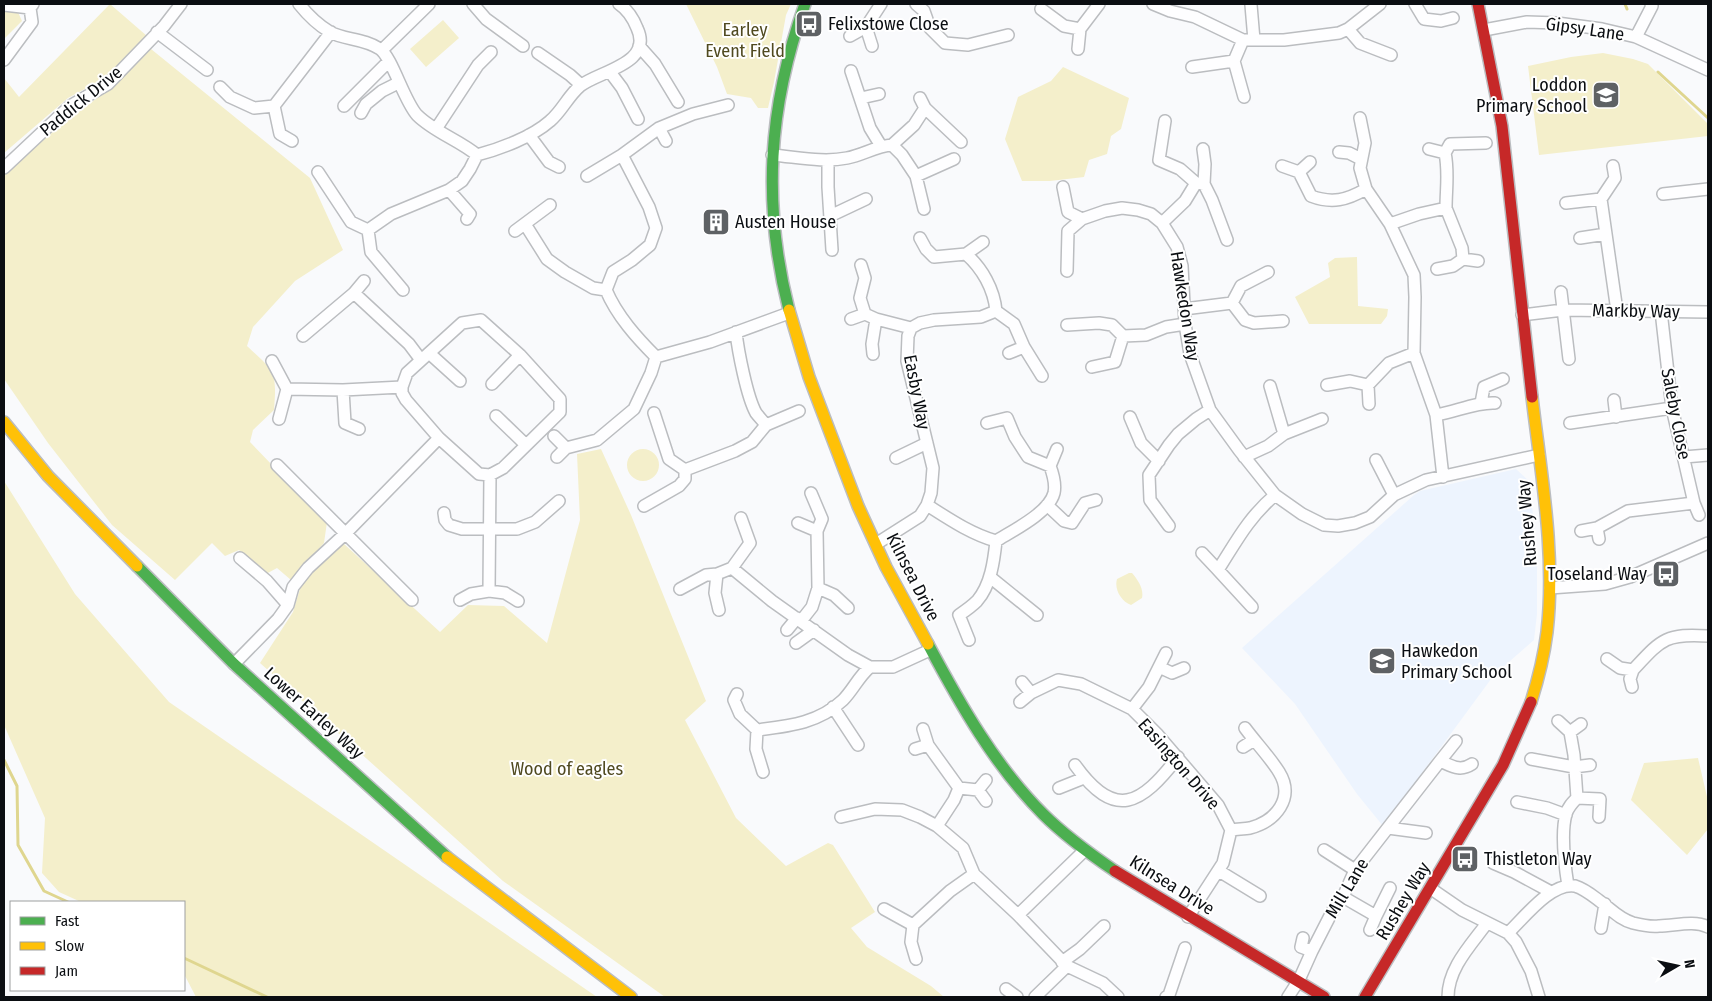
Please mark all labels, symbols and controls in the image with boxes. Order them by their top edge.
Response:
bus stop icon: Felixstowe Close [794,9,824,39]
place label: Felixstowe Close [828,13,949,35]
street label: Gipsy Lane [1544,13,1626,45]
park label: Earley Event Field [705,19,785,62]
street label: Paddick Drive [35,61,127,141]
place label: Loddon Primary School [1476,74,1587,117]
school or university icon: Loddon Primary School [1591,80,1621,110]
building icon: Austen House [701,207,731,237]
place label: Austen House [735,211,836,233]
street label: Hawkedon Way [1165,250,1205,362]
street label: Markby Way [1592,299,1680,323]
street label: Easby Way [899,353,935,431]
street label: Saleby Close [1656,366,1696,462]
street label: Rushey Way [1512,479,1542,567]
street label: Kilnsea Drive [881,529,945,625]
bus stop icon: Toseland Way [1651,559,1681,589]
place label: Toseland Way [1547,563,1647,585]
place label: Hawkedon Primary School [1401,640,1512,683]
school or university icon: Hawkedon Primary School [1367,646,1397,676]
street label: Lower Earley Way [260,662,368,764]
street label: Easington Drive [1133,714,1225,814]
park label: Wood of eagles [511,758,624,780]
bus stop icon: Thistleton Way [1450,844,1480,874]
place label: Thistleton Way [1484,848,1592,870]
street label: Kilnsea Drive [1126,850,1219,920]
street label: Mill Lane [1321,854,1374,922]
street label: Rushey Way [1371,858,1435,944]
legend [10,901,185,991]
text: Fast [55,912,79,930]
text: Slow [55,937,84,955]
north arrow [1652,941,1702,991]
text: N [1680,959,1698,970]
text: Jam [55,962,78,980]

